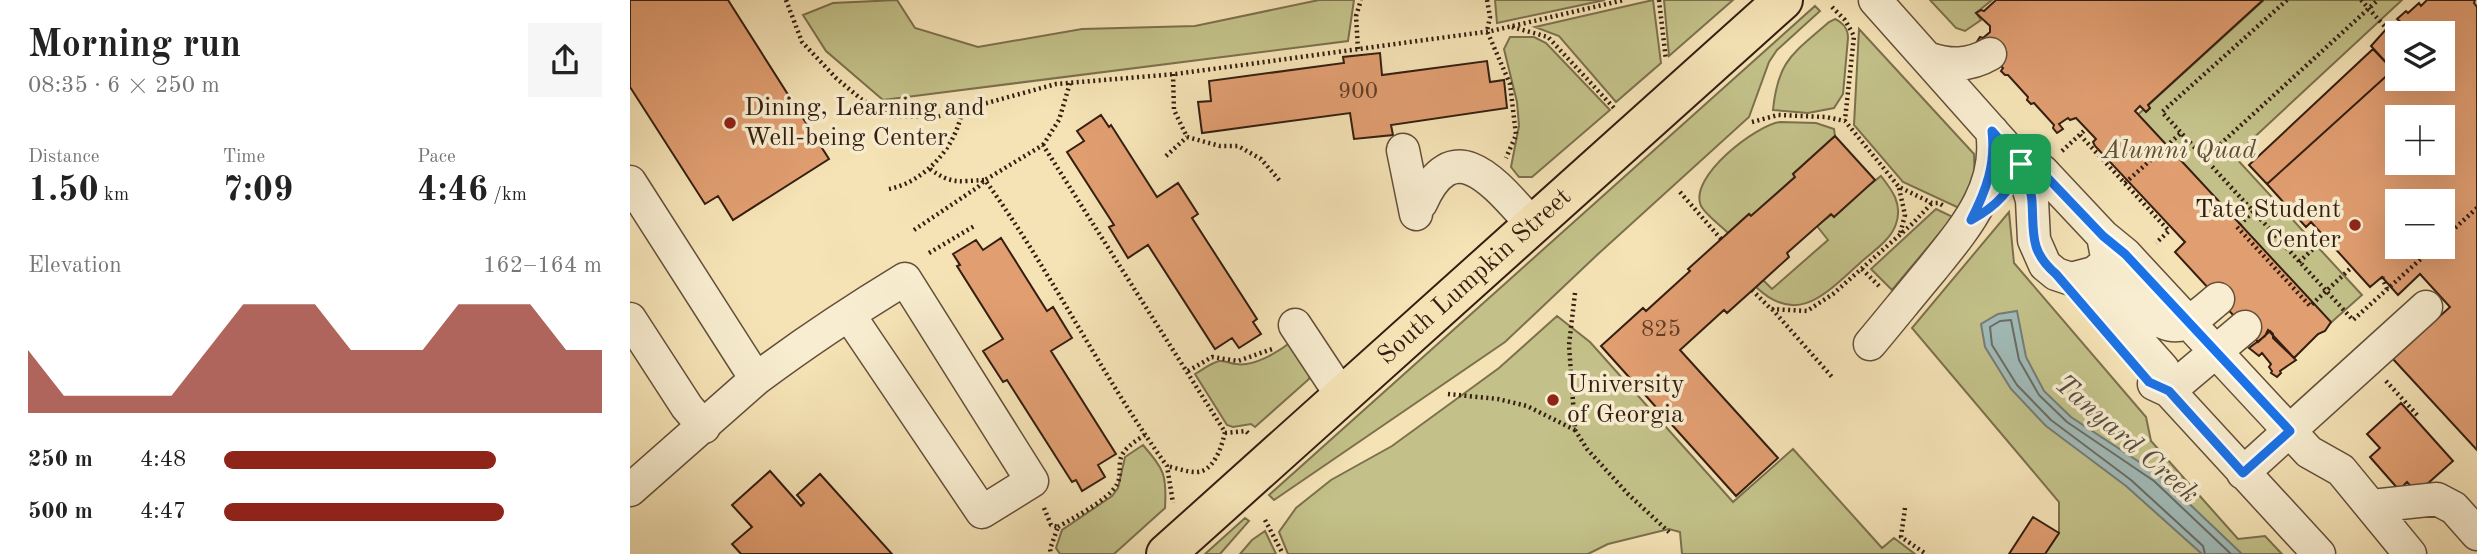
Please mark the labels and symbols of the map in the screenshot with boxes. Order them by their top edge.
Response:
house number: 900 [1338,80,1378,103]
place label: Dining, Learning and Well-being Center [744,95,985,151]
marker: Dining, Learning and Well-being Center [722,115,738,131]
pin [1991,134,2051,194]
park label: Alumni Quad [2100,138,2256,164]
street label: South Lumpkin Street [1373,184,1576,370]
place label: Tate Student Center [2195,197,2341,253]
marker: Tate Student Center [2347,217,2363,233]
house number: 825 [1641,318,1681,341]
water label: Tanyard Creek [2049,370,2203,510]
place label: University of Georgia [1567,372,1685,428]
marker: University of Georgia [1545,392,1561,408]

